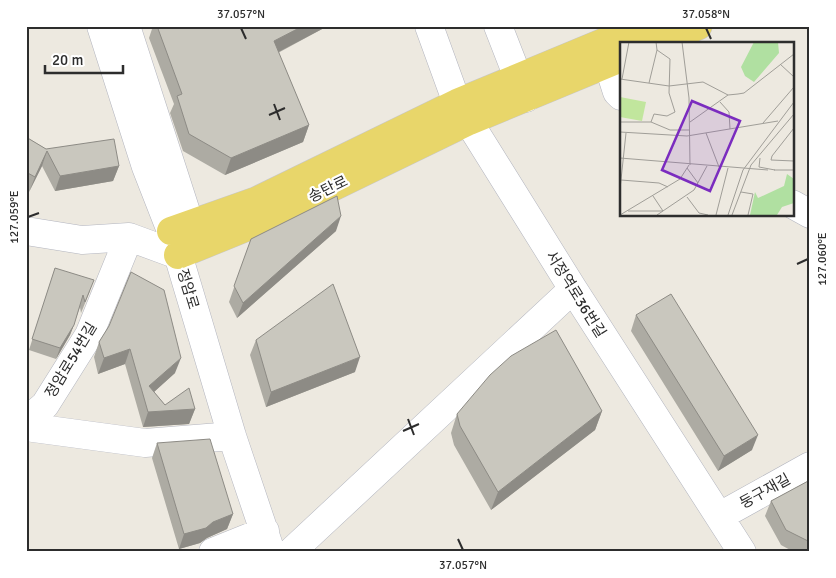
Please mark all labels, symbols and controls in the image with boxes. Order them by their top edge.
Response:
text: 37.057°N [217,7,265,22]
text: 37.058°N [682,7,730,22]
scale bar [45,42,122,74]
inset map [620,42,794,216]
text: 20 m [52,51,83,69]
street label: 송탄로 [305,172,351,206]
text: 127.059°E [7,190,22,244]
text: 127.060°E [815,232,830,286]
street label: 서정역로36번길 [542,247,610,341]
street label: 정암로 [173,267,203,311]
street label: 정암로54번길 [41,319,101,401]
street label: 둥구재길 [736,470,794,512]
text: 37.057°N [439,558,487,573]

